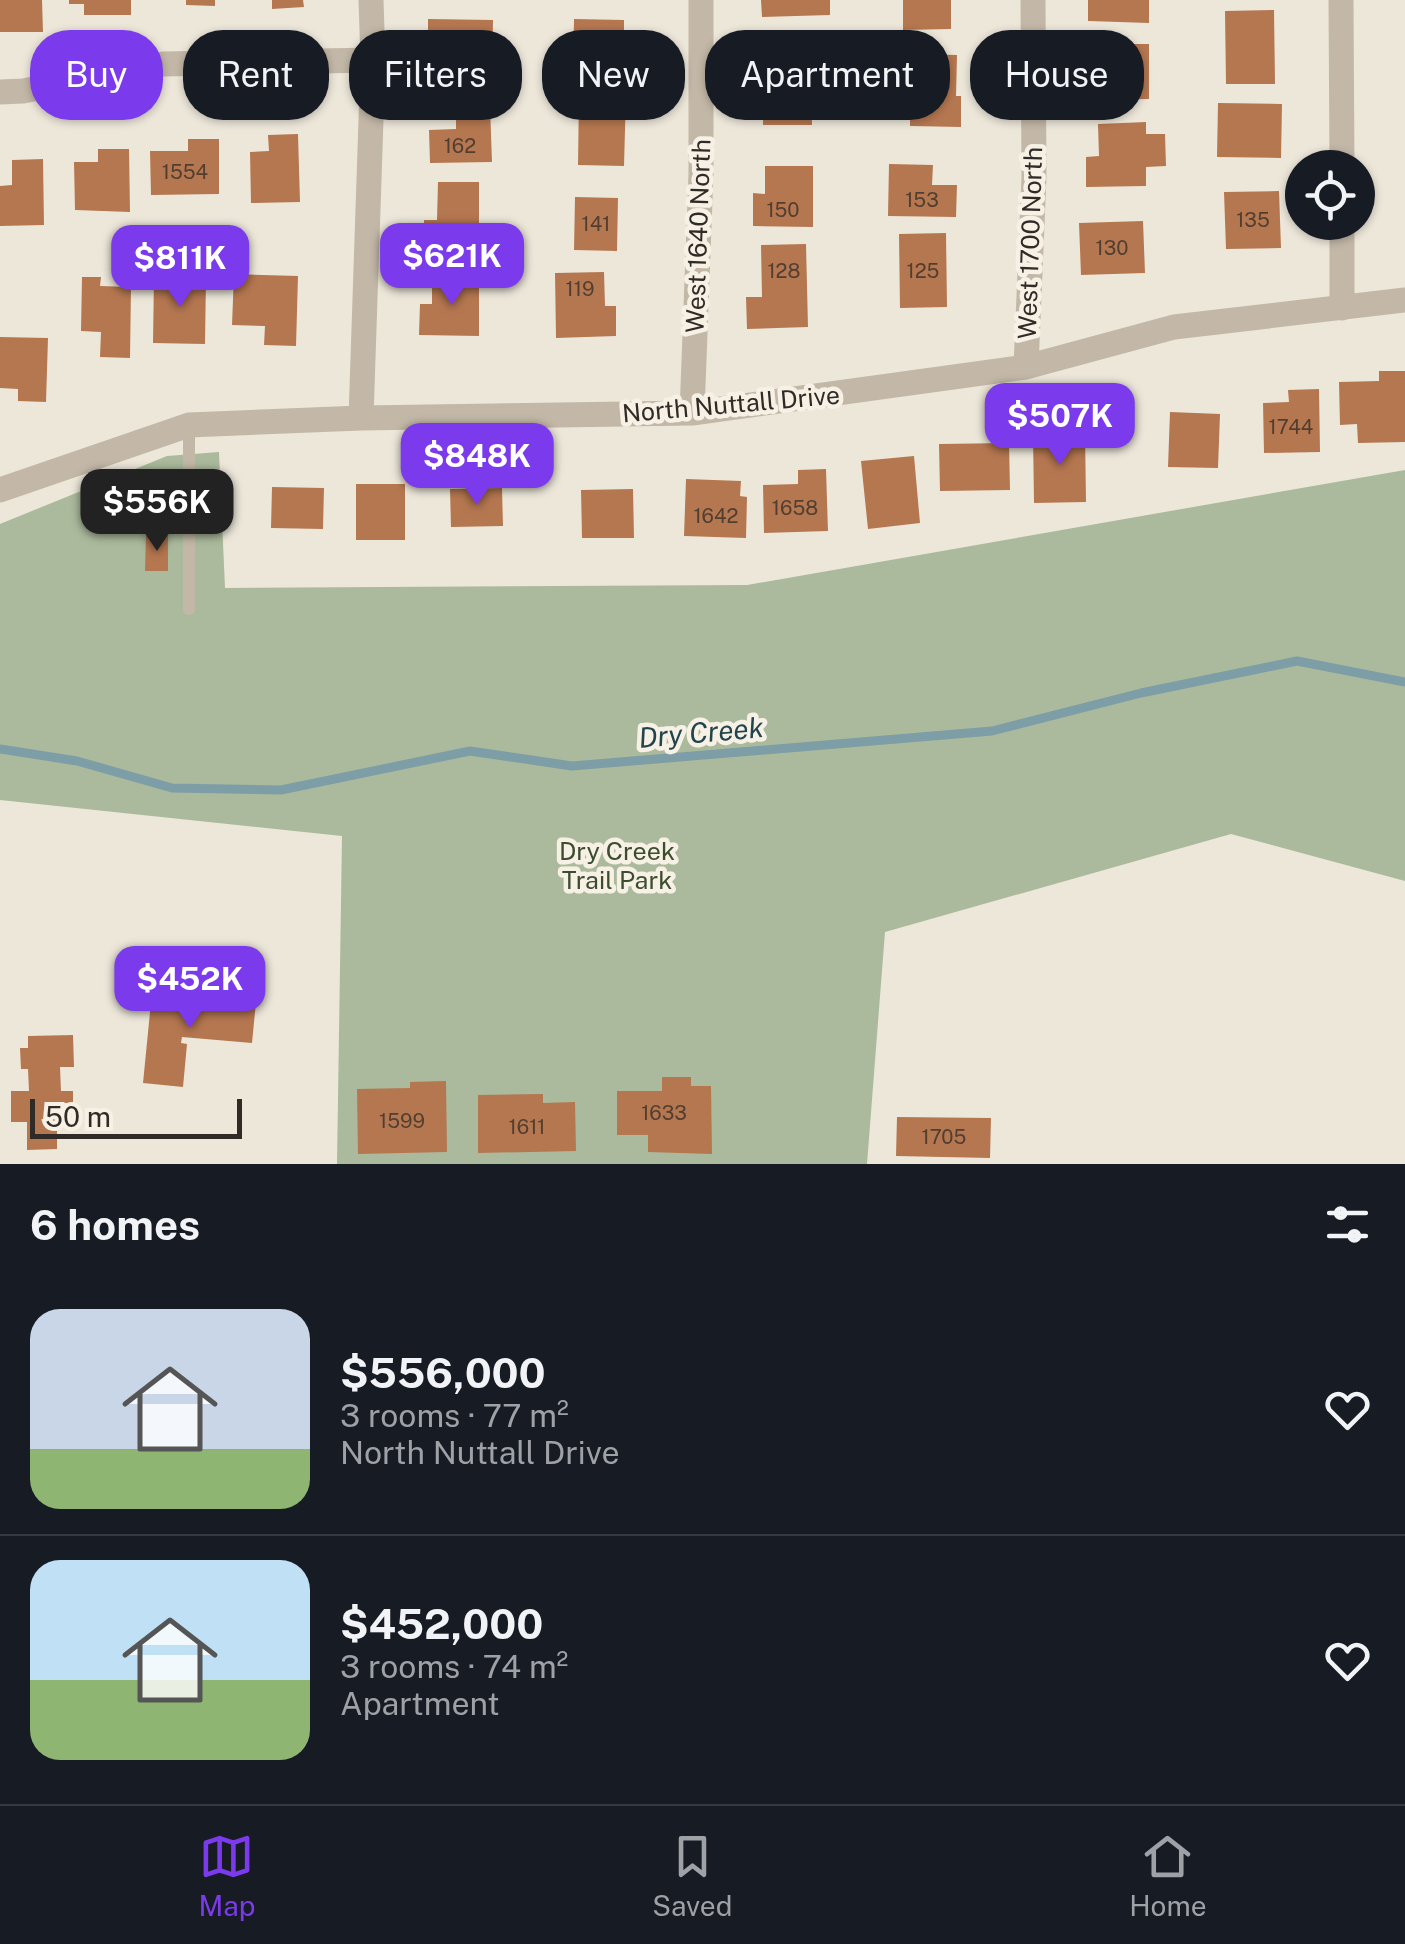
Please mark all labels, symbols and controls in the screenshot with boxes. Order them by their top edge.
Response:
chip: Buy [30,30,163,120]
chip: Rent [183,30,329,120]
chip: Filters [349,30,522,120]
chip: New [542,30,685,120]
chip: Apartment [705,30,950,120]
chip: House [970,30,1144,120]
house number: 162 [444,134,476,158]
street label: West 1640 North [680,138,716,334]
street label: West 1700 North [1012,146,1048,340]
map controls [1285,150,1375,240]
button: locate [1285,150,1375,240]
house number: 1554 [162,160,208,184]
house number: 153 [905,188,939,212]
house number: 150 [766,198,800,222]
house number: 135 [1236,208,1270,232]
house number: 141 [582,212,610,236]
pin: $621K [382,223,522,308]
pin: $811K [110,225,250,310]
house number: 130 [1096,236,1128,260]
text: $621K [402,237,502,274]
text: $811K [133,239,227,276]
house number: 128 [767,259,801,283]
house number: 125 [907,259,939,283]
house number: 119 [566,277,594,301]
street label: North Nuttall Drive [621,380,841,428]
pin: $507K [990,383,1130,468]
text: $507K [1007,397,1113,434]
house number: 1744 [1269,415,1313,439]
pin: $848K [407,423,547,508]
text: $848K [423,437,531,474]
pin: $556K [87,469,227,554]
text: $556K [102,483,212,520]
house number: 1658 [772,496,818,520]
house number: 1642 [693,504,739,528]
water label: Dry Creek [637,710,765,754]
park label: Dry Creek Trail Park [559,836,675,895]
pin: $452K [120,946,260,1031]
text: $452K [136,960,244,997]
scale bar [30,1094,242,1138]
text: 50 m [45,1100,111,1133]
house number: 1633 [641,1101,687,1125]
house number: 1599 [379,1109,425,1133]
house number: 1611 [509,1115,545,1139]
house number: 1705 [922,1125,966,1149]
icon: filters [1320,1197,1375,1252]
text: 6 homes [30,1200,200,1249]
text: $556,000 [340,1348,546,1397]
icon: home [110,1349,230,1469]
icon: heart [1320,1382,1375,1437]
text: 3 rooms · 77 m² [340,1397,569,1434]
text: North Nuttall Drive [340,1434,620,1471]
text: $452,000 [340,1599,543,1648]
icon: home [110,1600,230,1720]
icon: heart [1320,1633,1375,1688]
text: 3 rooms · 74 m² [340,1648,568,1685]
text: Apartment [340,1685,500,1722]
tab: Map [198,1829,255,1922]
tab: Saved [652,1829,732,1922]
tab: Home [1129,1829,1207,1922]

